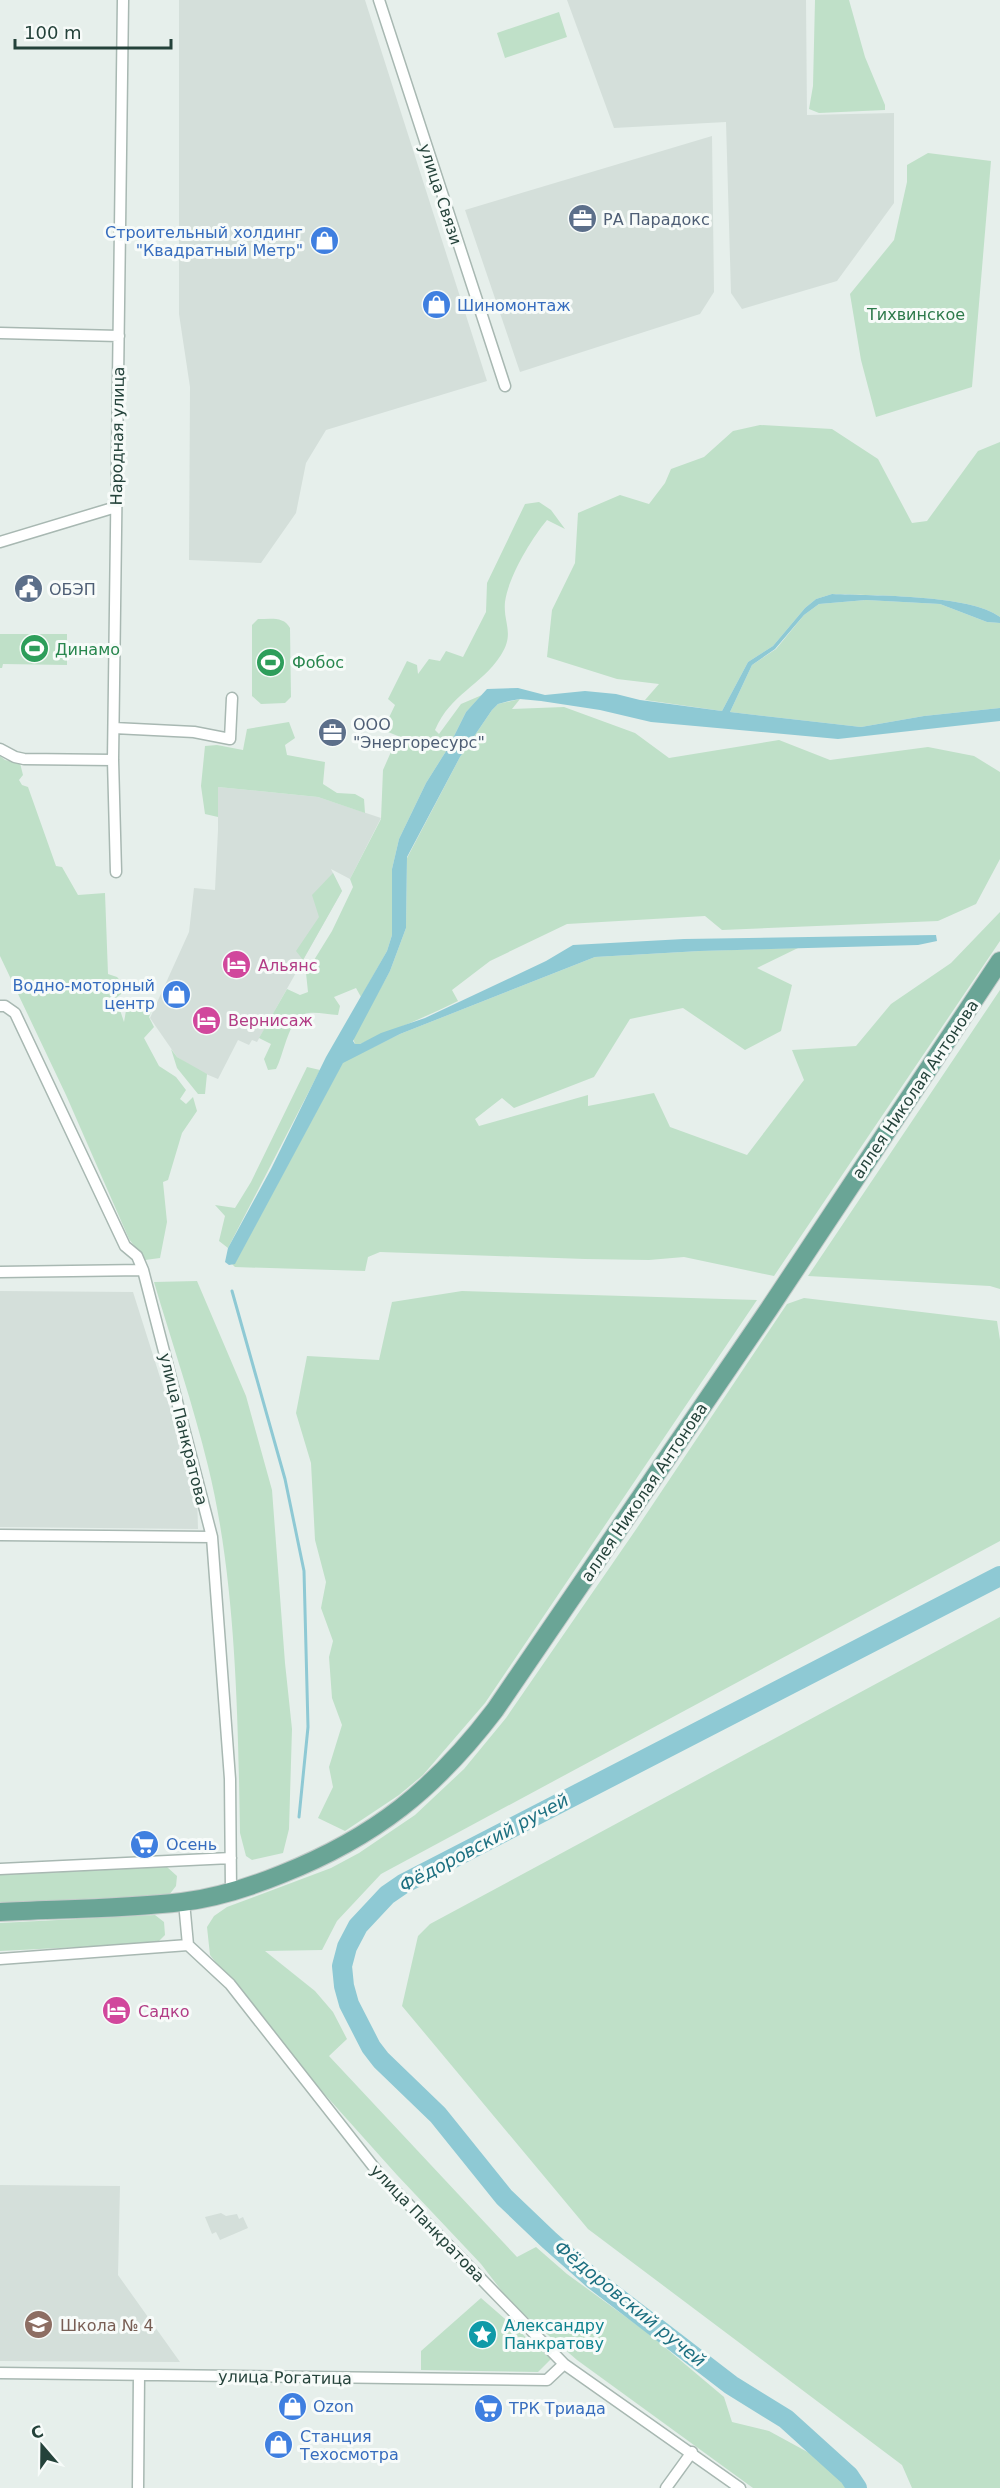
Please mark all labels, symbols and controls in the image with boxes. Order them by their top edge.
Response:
scale bar [15,12,171,50]
text: 100 m [24,22,82,43]
street label: улица Связи [415,141,466,247]
office icon: РА Парадокс [566,203,598,235]
place label: РА Парадокс [603,210,710,229]
place label: Строительный холдинг "Квадратный Метр" [105,223,303,260]
shop icon: Строительный холдинг "Квадратный Метр" [308,225,340,257]
shop icon: Шиномонтаж [420,289,452,321]
place label: Шиномонтаж [457,296,571,315]
park label: Тихвинское [866,305,965,324]
street label: Народная улица [107,367,128,505]
public building icon: ОБЭП [12,573,44,605]
place label: ОБЭП [49,580,96,599]
sports icon: Динамо [18,633,50,665]
place label: Динамо [55,640,120,659]
sports icon: Фобос [255,646,287,678]
place label: Фобос [292,653,344,672]
place label: ООО "Энергоресурс" [353,715,485,752]
office icon: ООО "Энергоресурс" [316,717,348,749]
hotel icon: Альянс [221,949,253,981]
place label: Альянс [258,956,317,975]
place label: Водно-моторный центр [13,976,155,1013]
shop icon: Водно-моторный центр [160,978,192,1010]
street label: аллея Николая Антонова [848,996,982,1182]
hotel icon: Вернисаж [191,1004,223,1036]
place label: Вернисаж [228,1011,313,1030]
street label: улица Панкратова [155,1351,212,1507]
street label: аллея Николая Антонова [577,1399,711,1585]
water label: Фёдоровский ручей [396,1789,572,1896]
supermarket icon: Осень [129,1828,161,1860]
place label: Осень [166,1835,217,1854]
hotel icon: Садко [101,1995,133,2027]
place label: Садко [138,2002,190,2021]
street label: улица Панкратова [367,2161,489,2286]
water label: Фёдоровский ручей [550,2236,710,2371]
school or university icon: Школа № 4 [23,2309,55,2341]
place label: Школа № 4 [60,2316,154,2335]
place label: Александру Панкратову [504,2316,604,2353]
place icon: Александру Панкратову [467,2318,499,2350]
street label: улица Рогатица [218,2367,352,2388]
shop icon: Ozon [276,2390,308,2422]
supermarket icon: ТРК Триада [472,2392,504,2424]
place label: Ozon [313,2397,354,2416]
place label: ТРК Триада [508,2399,606,2418]
north arrow [12,2416,72,2476]
text: С [28,2421,46,2443]
place label: Станция Техосмотра [299,2427,399,2464]
shop icon: Станция Техосмотра [263,2429,295,2461]

